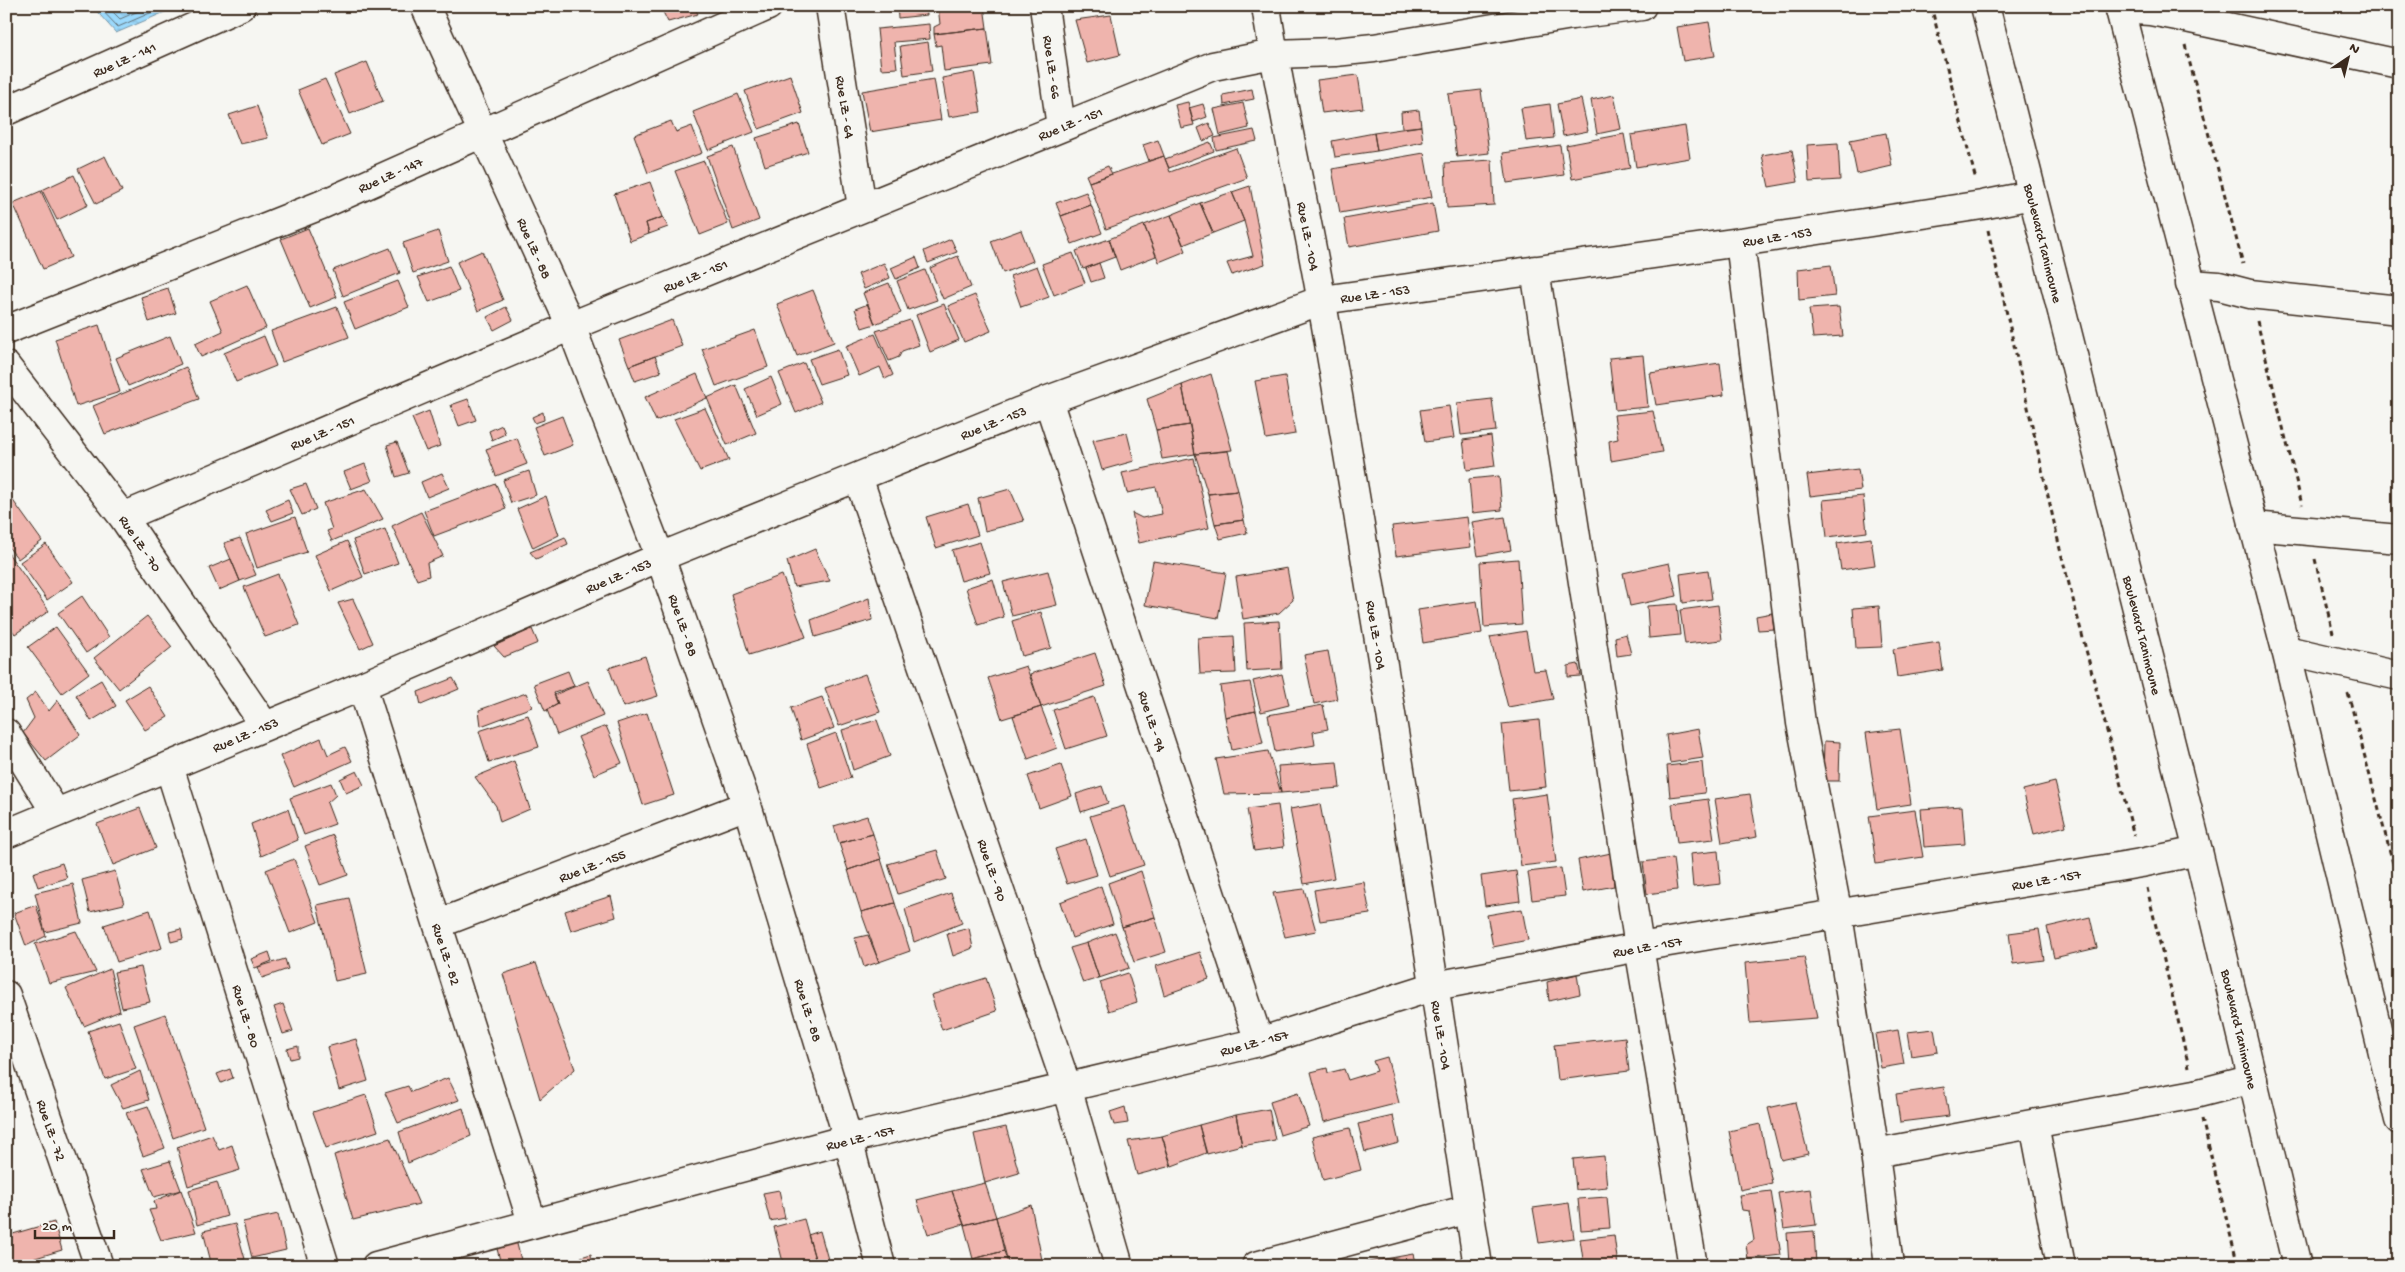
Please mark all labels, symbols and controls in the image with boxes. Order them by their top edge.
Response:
north arrow [2322,32,2372,82]
street label: Rue LZ - 66 [1038,35,1064,101]
street label: Rue LZ - 141 [91,40,159,83]
text: N [2345,40,2363,59]
street label: Rue LZ - 64 [830,75,857,140]
street label: Rue LZ - 151 [1036,105,1106,146]
street label: Rue LZ - 147 [356,154,427,198]
street label: Boulevard Tanimoune [2018,181,2065,306]
street label: Rue LZ - 104 [1292,201,1322,273]
street label: Rue LZ - 88 [512,216,554,282]
street label: Rue LZ - 153 [1742,225,1813,252]
street label: Rue LZ - 151 [661,257,731,298]
street label: Rue LZ - 153 [1340,282,1411,309]
street label: Rue LZ - 153 [958,403,1030,445]
street label: Rue LZ - 151 [288,413,358,455]
street label: Rue LZ - 70 [114,513,164,576]
street label: Rue LZ - 153 [583,556,654,599]
street label: Boulevard Tanimoune [2117,573,2164,698]
street label: Rue LZ - 88 [663,592,700,660]
street label: Rue LZ - 104 [1361,600,1388,672]
street label: Rue LZ - 94 [1133,689,1169,755]
street label: Rue LZ - 153 [210,715,281,758]
street label: Rue LZ - 90 [972,837,1009,904]
street label: Rue LZ - 155 [557,847,629,888]
street label: Rue LZ - 157 [2011,867,2083,896]
street label: Rue LZ - 82 [427,922,463,988]
street label: Rue LZ - 157 [1612,934,1684,963]
street label: Boulevard Tanimoune [2215,967,2260,1092]
street label: Rue LZ - 88 [789,977,824,1045]
street label: Rue LZ - 80 [227,983,262,1050]
street label: Rue LZ - 104 [1426,1000,1453,1072]
street label: Rue LZ - 157 [1219,1027,1291,1062]
street label: Rue LZ - 72 [31,1098,68,1164]
street label: Rue LZ - 157 [825,1123,897,1156]
scale bar [35,1207,114,1239]
text: 20 m [42,1218,72,1236]

